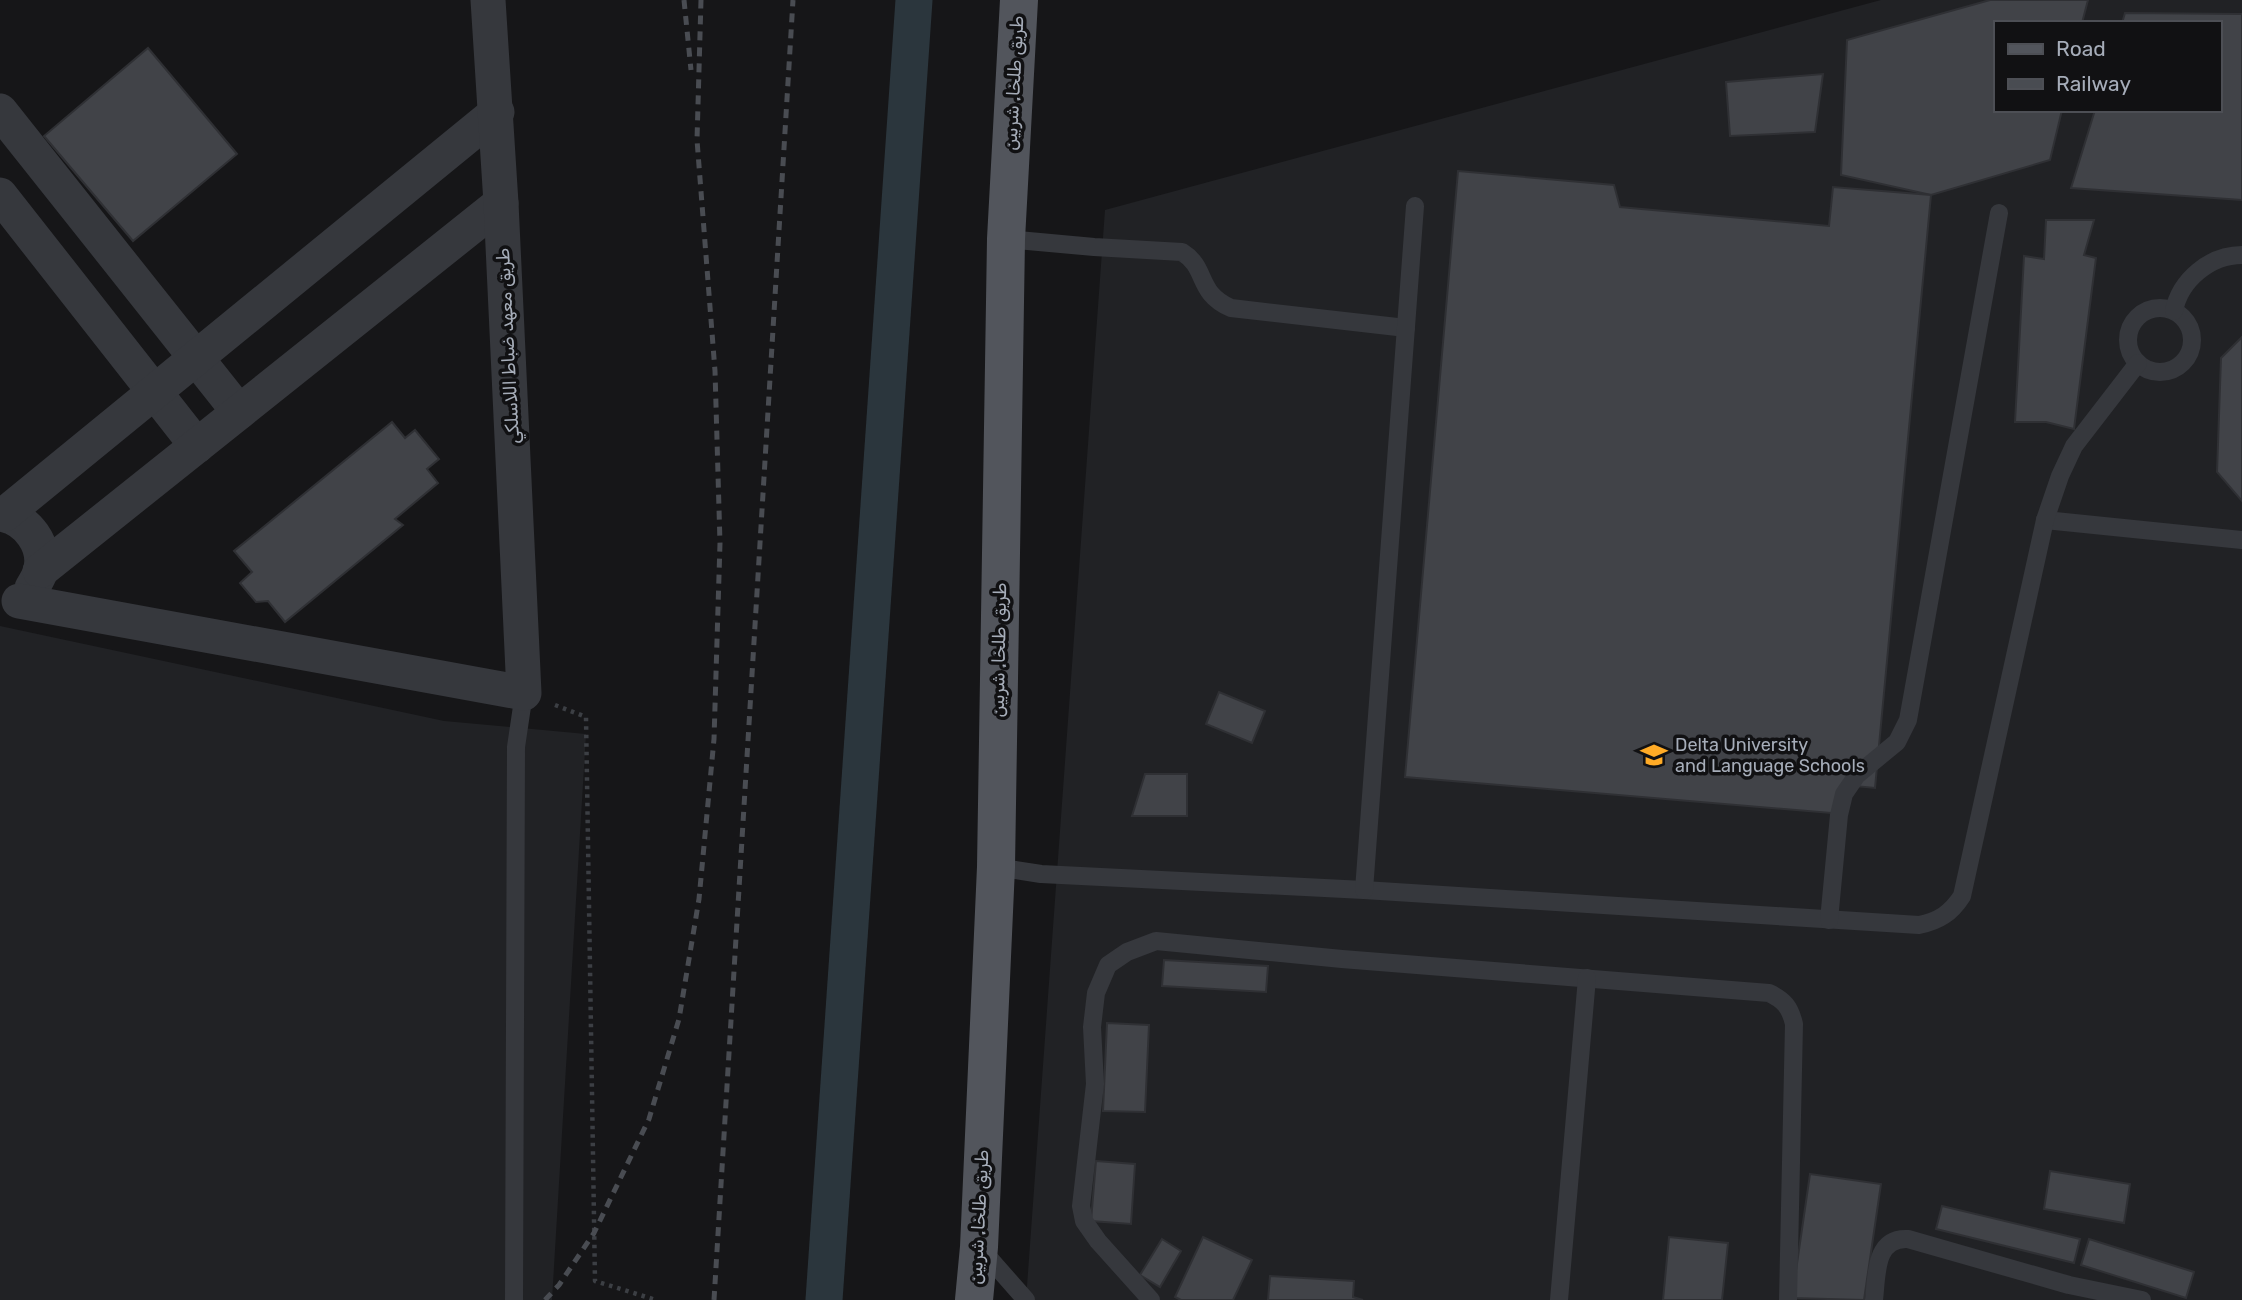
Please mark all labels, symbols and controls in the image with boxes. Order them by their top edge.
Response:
street label: طريق طلخا, شربين [999,15,1029,151]
legend [1994,21,2221,112]
text: Road [2056,36,2106,61]
text: Railway [2056,71,2131,96]
street label: طريق معهد ضباط اللاسلكي [492,247,526,445]
street label: طريق طلخا, شربين [987,582,1011,718]
place label: Delta University and Language Schools [1675,734,1865,777]
school or university icon: Delta University and Language Schools [1639,740,1669,770]
street label: طريق طلخا, شربين [964,1149,994,1285]

